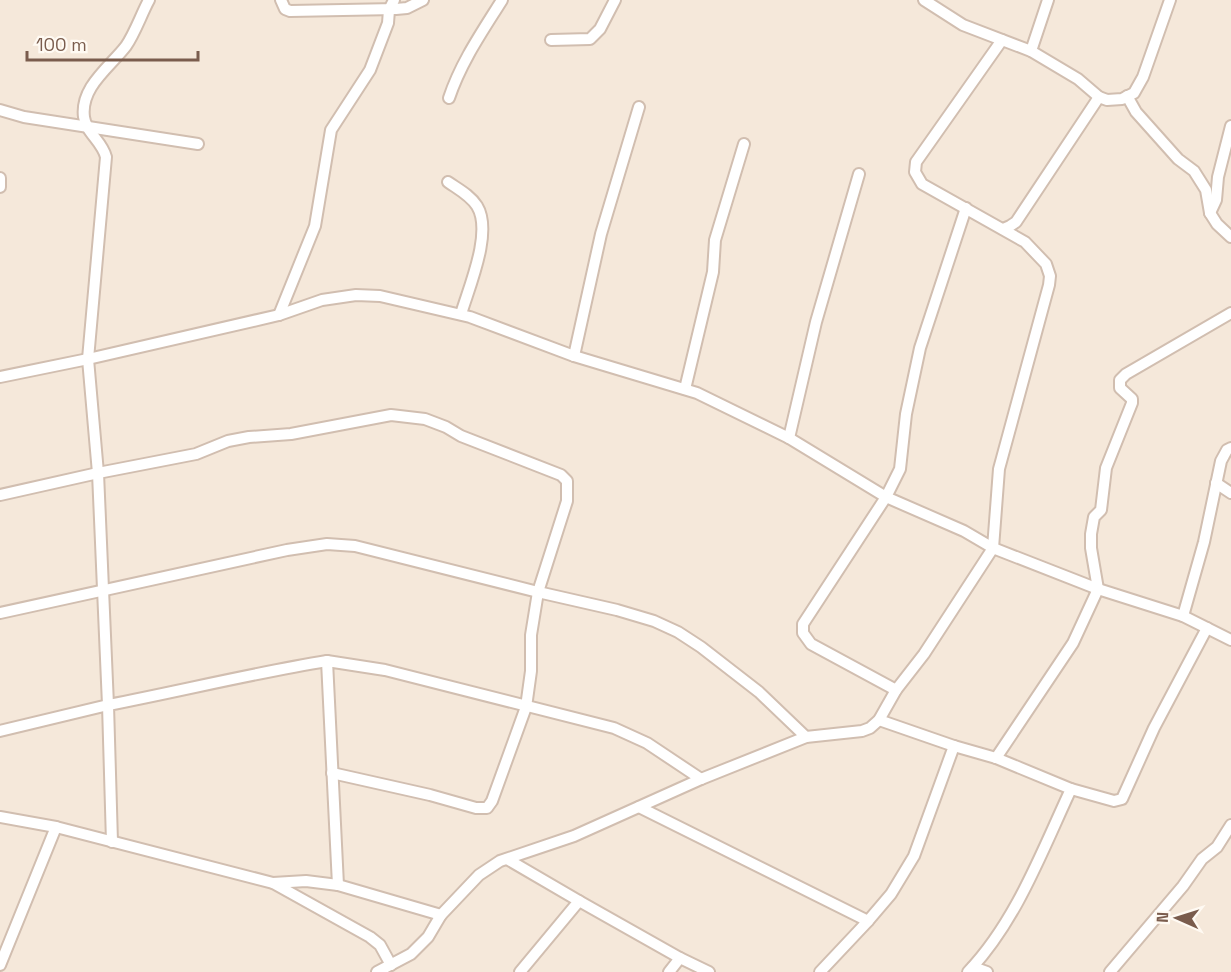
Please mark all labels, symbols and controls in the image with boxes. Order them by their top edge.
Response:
scale bar [27,24,198,62]
text: 100 m [36,33,87,56]
north arrow [1147,888,1207,948]
text: N [1152,911,1173,923]

